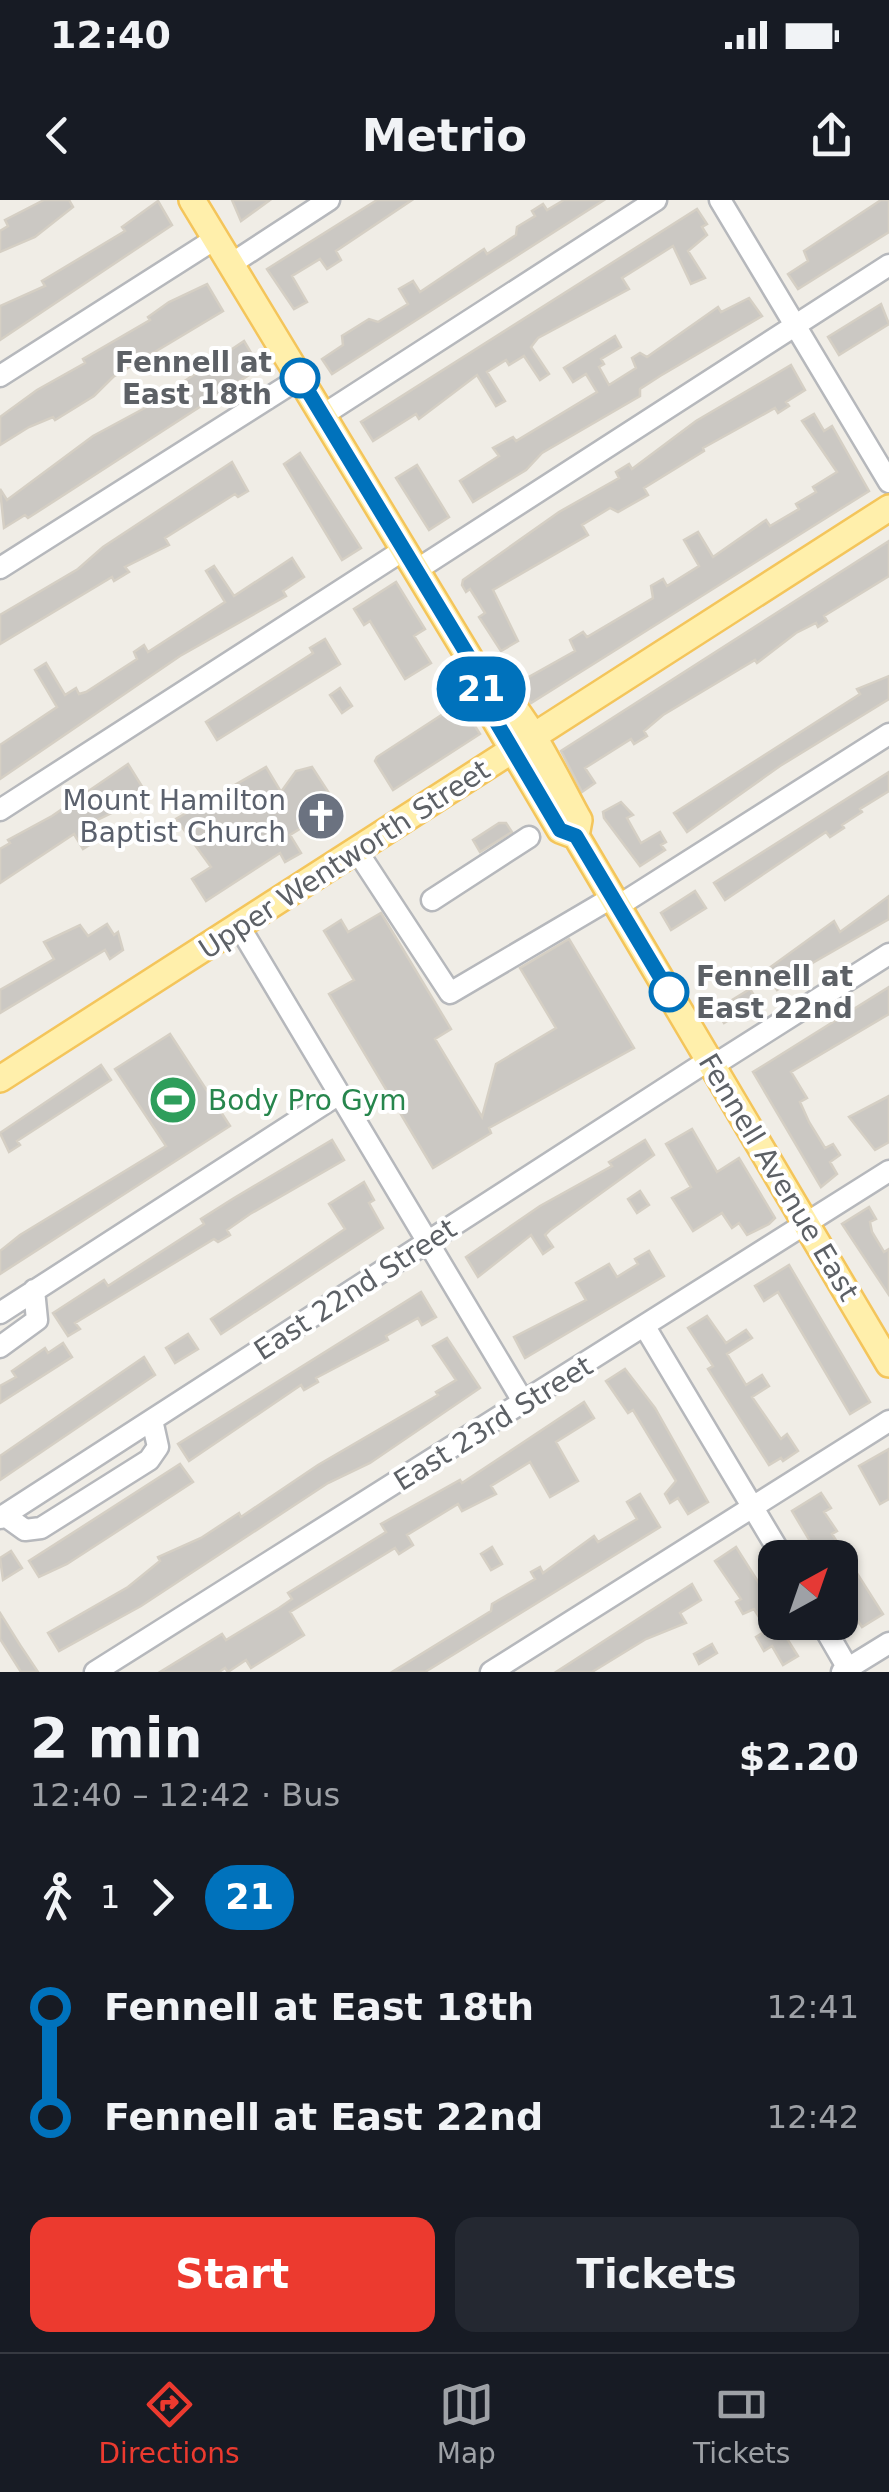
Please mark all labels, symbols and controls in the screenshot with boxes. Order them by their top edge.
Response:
text: 12:40 [50,13,171,57]
icon: back [30,108,85,163]
icon: share [804,108,859,163]
text: Metrio [362,109,527,162]
place label: Fennell at East 18th [115,346,272,411]
marker: Fennell at East 18th [281,359,319,397]
line badge: 21 [436,656,526,722]
text: 21 [457,669,505,709]
street label: Upper Wentworth Street [193,753,496,966]
place label: Mount Hamilton Baptist Church [62,784,286,849]
church icon: Mount Hamilton Baptist Church [295,790,347,842]
place label: Fennell at East 22nd [696,960,853,1025]
marker: Fennell at East 22nd [650,973,688,1011]
street label: Fennell Avenue East [692,1048,865,1307]
sports icon: Body Pro Gym [147,1074,199,1126]
place label: Body Pro Gym [208,1084,406,1117]
street label: East 22nd Street [248,1212,463,1367]
street label: East 23rd Street [388,1349,599,1498]
north arrow [758,1540,858,1640]
map controls [758,1540,858,1640]
text: 2 min [30,1706,203,1770]
text: $2.20 [739,1735,859,1779]
text: 12:40 – 12:42 · Bus [30,1776,340,1814]
icon: walk [30,1870,85,1925]
icon: forward [135,1870,190,1925]
text: 21 [225,1877,274,1917]
text: 1 [100,1878,120,1916]
text: Fennell at East 18th [104,1985,534,2029]
text: 12:41 [767,1988,859,2026]
text: Fennell at East 22nd [104,2095,543,2139]
text: 12:42 [767,2098,859,2136]
button: Start [30,2217,435,2332]
button: Tickets [455,2217,859,2332]
tab: Directions [99,2377,240,2470]
tab: Map [437,2377,496,2470]
tab: Tickets [693,2377,790,2470]

